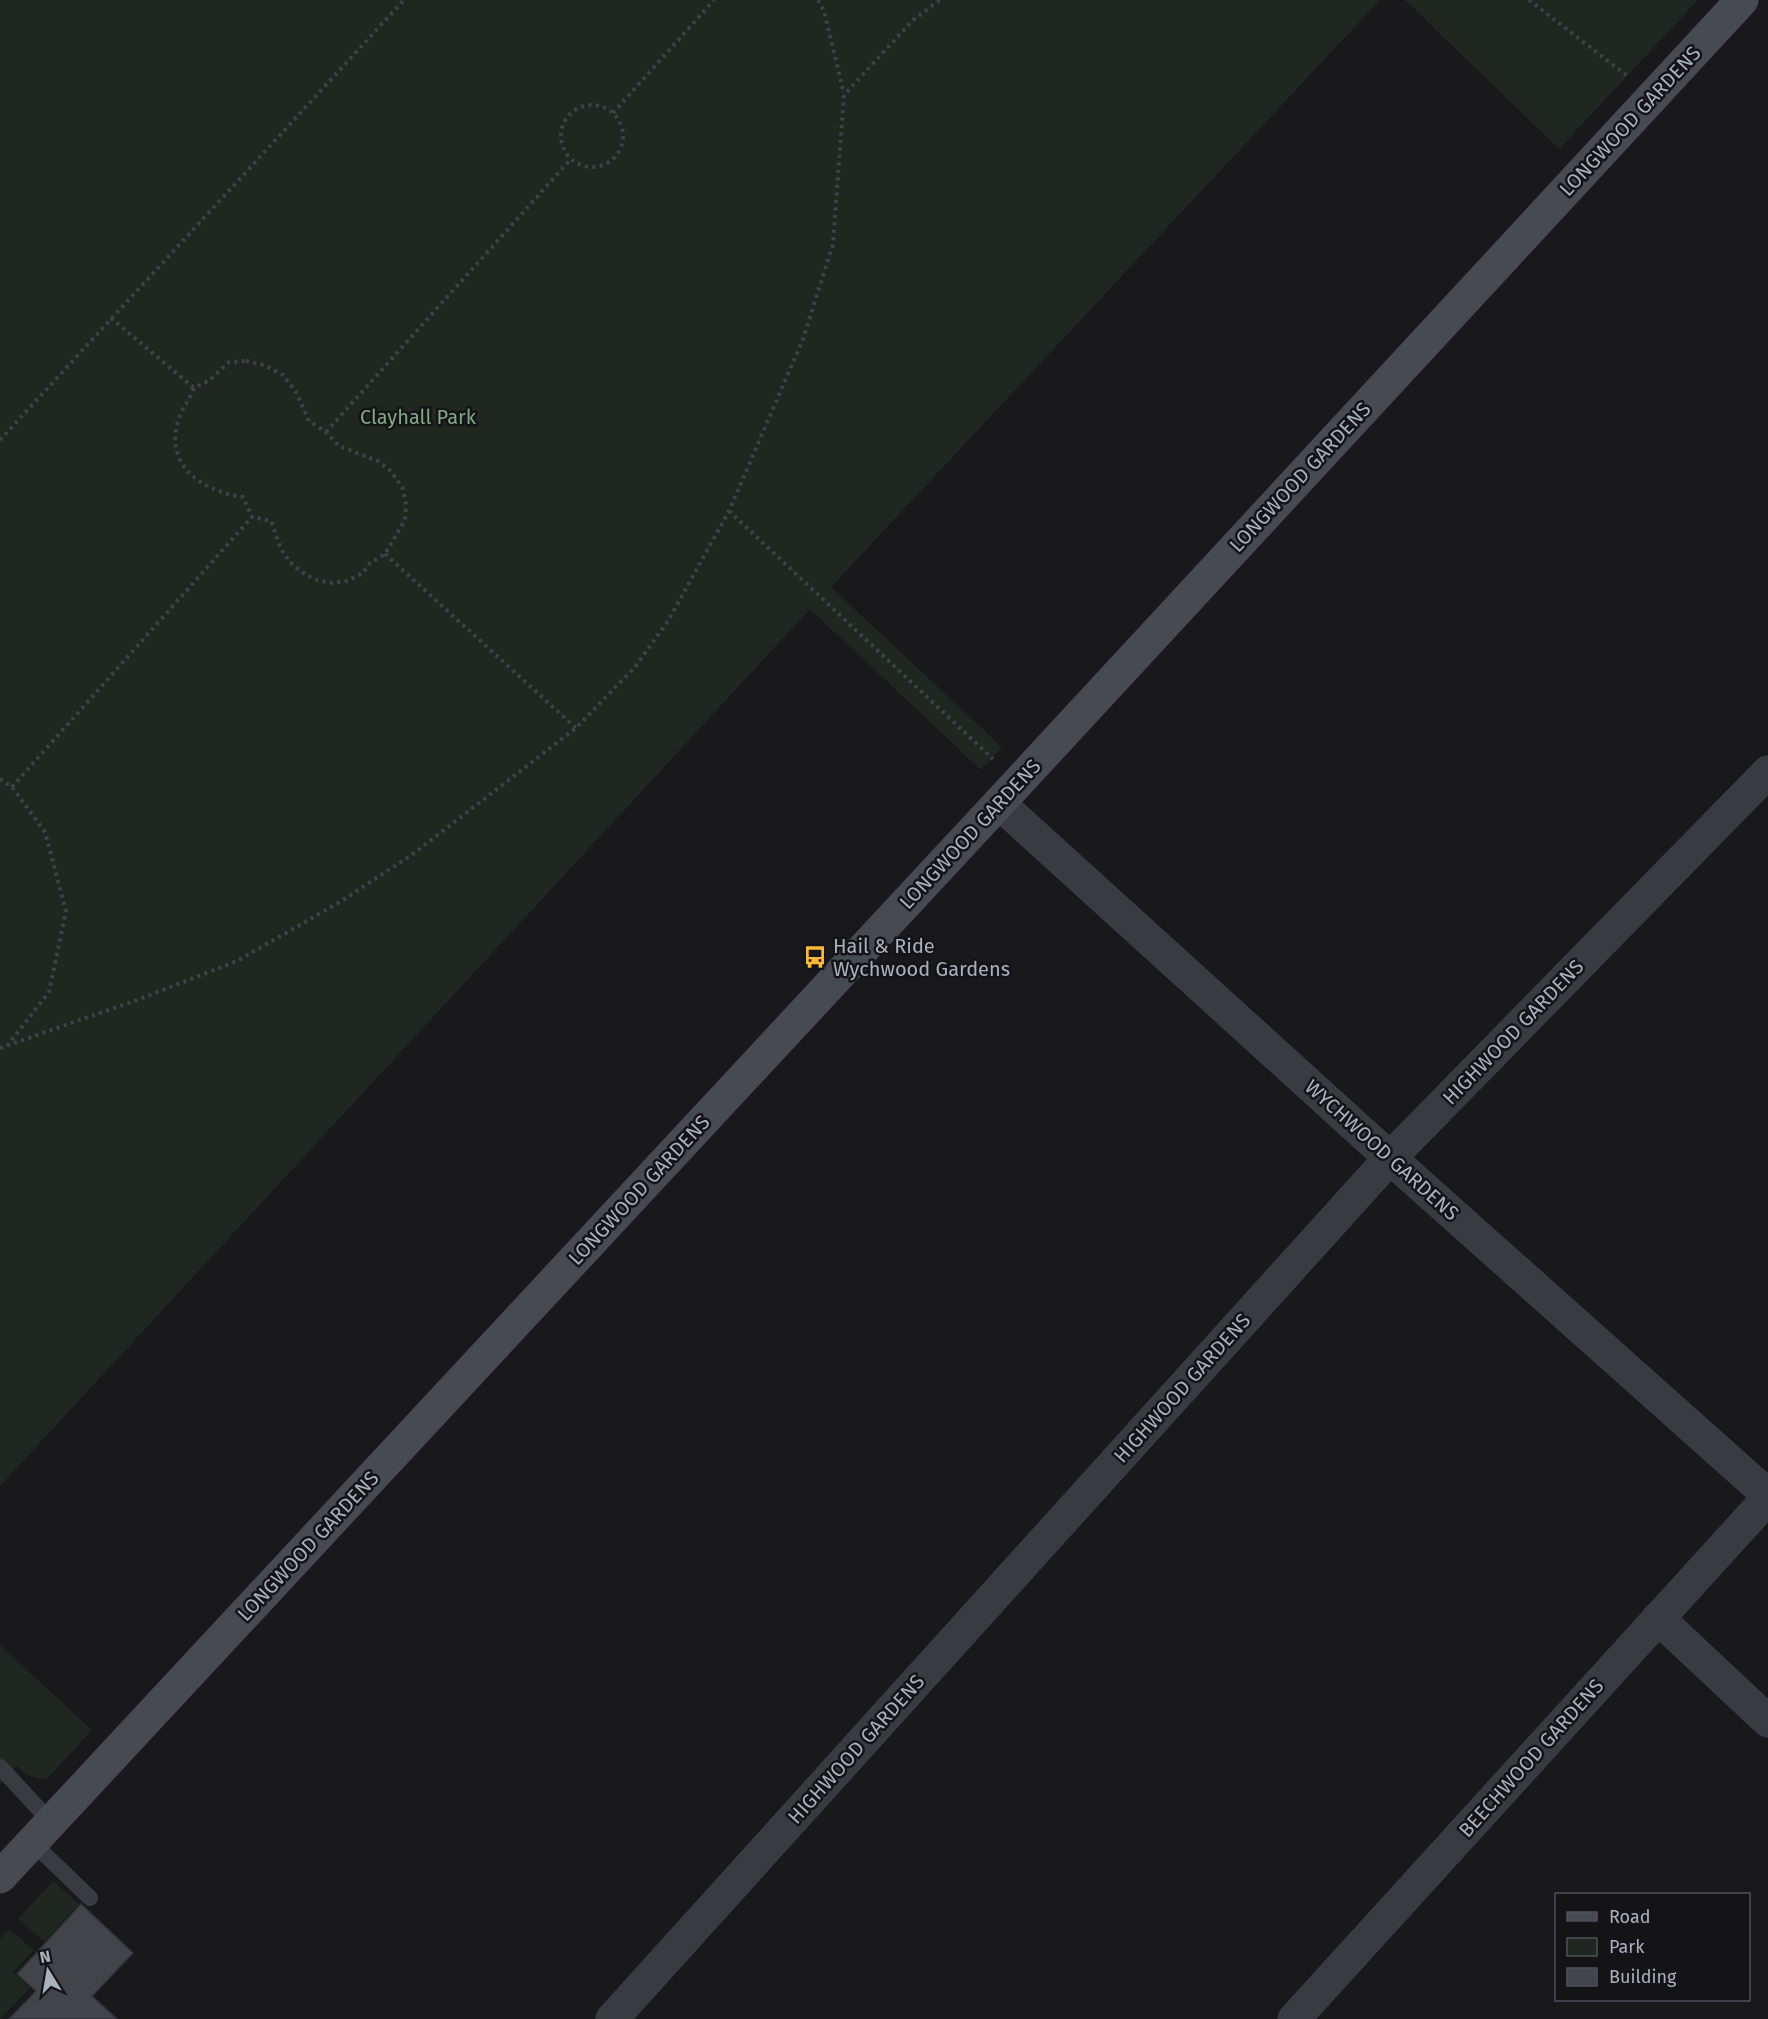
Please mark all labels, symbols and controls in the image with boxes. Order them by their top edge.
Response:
street label: LONGWOOD GARDENS [1554,41,1706,201]
street label: LONGWOOD GARDENS [1224,397,1376,557]
park label: Clayhall Park [360,405,477,429]
street label: LONGWOOD GARDENS [894,754,1046,914]
place label: Hail & Ride Wychwood Gardens [833,934,1010,981]
bus stop icon: Hail & Ride Wychwood Gardens [802,944,828,970]
street label: HIGHWOOD GARDENS [1438,954,1589,1110]
street label: WYCHWOOD GARDENS [1300,1075,1464,1225]
street label: LONGWOOD GARDENS [563,1110,715,1270]
street label: HIGHWOOD GARDENS [1109,1308,1255,1468]
street label: LONGWOOD GARDENS [232,1466,384,1626]
street label: HIGHWOOD GARDENS [783,1669,929,1829]
street label: BEECHWOOD GARDENS [1454,1674,1609,1842]
legend [1555,1893,1750,2001]
text: Road [1609,1906,1651,1928]
text: Park [1609,1936,1645,1958]
north arrow [18,1941,78,2001]
text: N [38,1946,52,1967]
text: Building [1609,1966,1677,1988]

